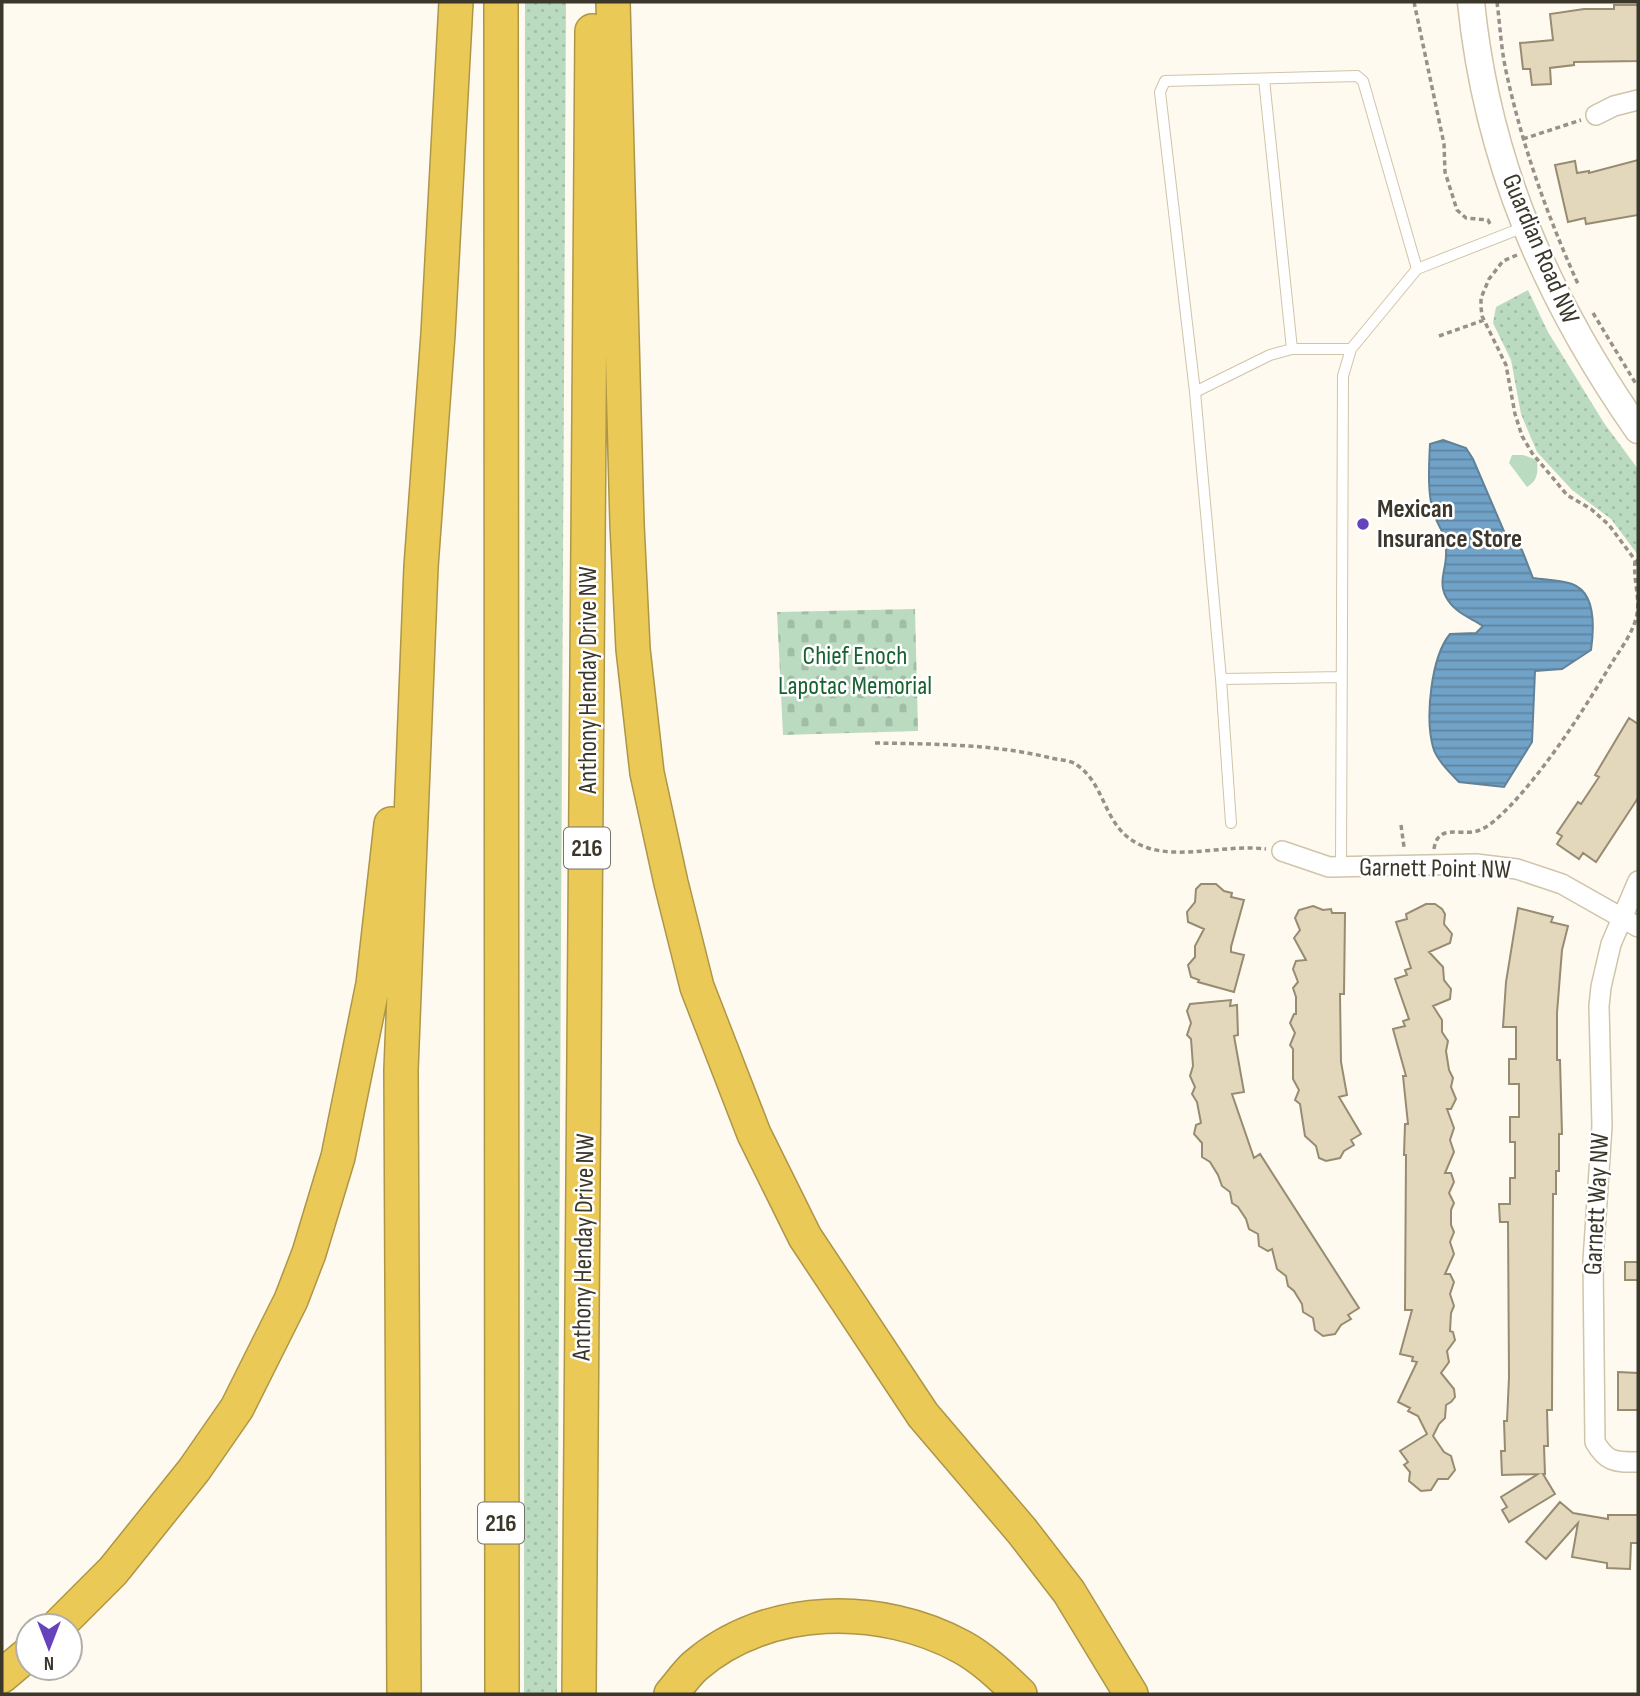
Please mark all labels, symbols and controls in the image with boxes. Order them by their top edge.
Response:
street label: Guardian Road NW [1495,170,1585,329]
place label: Mexican Insurance Store [1377,494,1522,555]
marker: Mexican Insurance Store [1355,516,1371,532]
street label: Anthony Henday Drive NW [573,566,604,795]
park label: Chief Enoch Lapotac Memorial [778,641,932,702]
road number: 216 [564,828,610,868]
street label: Garnett Point NW [1359,852,1511,886]
street label: Garnett Way NW [1578,1132,1616,1276]
street label: Anthony Henday Drive NW [567,1133,601,1362]
road number: 216 [478,1503,524,1544]
north arrow [14,1612,84,1682]
text: N [44,1651,54,1674]

